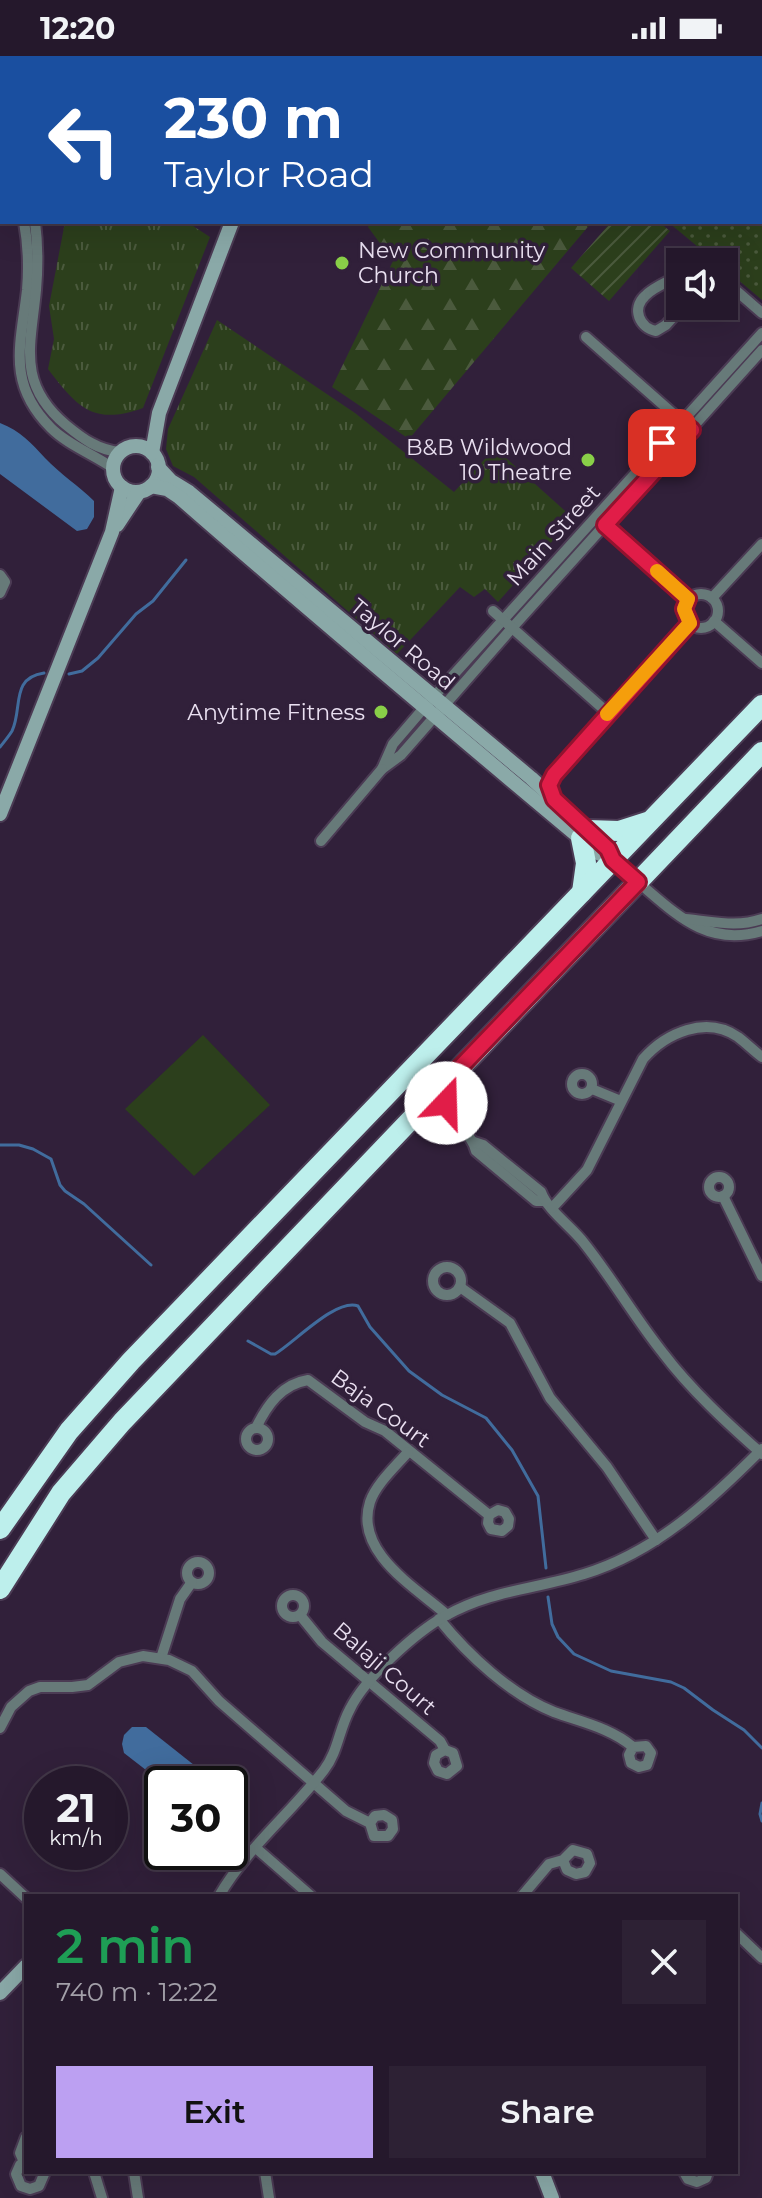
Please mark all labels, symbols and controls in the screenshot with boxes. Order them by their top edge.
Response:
text: 12:20 [40,10,115,47]
text: 230 m [164,84,343,152]
icon: left [32,88,136,192]
text: Taylor Road [164,152,374,196]
place label: New Community Church [358,237,545,289]
map controls [666,248,738,320]
button: sound [666,248,738,320]
marker: New Community Church [333,254,351,272]
pin [628,409,696,477]
icon: arrive [640,421,684,465]
place label: B&B Wildwood 10 Theatre [406,434,572,486]
marker: B&B Wildwood 10 Theatre [579,451,597,469]
street label: Main Street [501,479,606,592]
street label: Taylor Road [345,593,460,696]
place label: Anytime Fitness [187,699,365,726]
marker: Anytime Fitness [372,703,390,721]
position arrow [404,1061,488,1145]
street label: Baja Court [326,1363,436,1453]
street label: Balaji Court [328,1616,442,1721]
speed limit sign: 30 [144,1766,248,1870]
text: 21 [56,1783,96,1832]
text: km/h [49,1826,103,1850]
text: 2 min [56,1917,194,1975]
button: close [622,1920,706,2004]
text: 740 m · 12:22 [56,1976,218,2008]
button: Exit [56,2066,373,2158]
button: Share [389,2066,706,2158]

